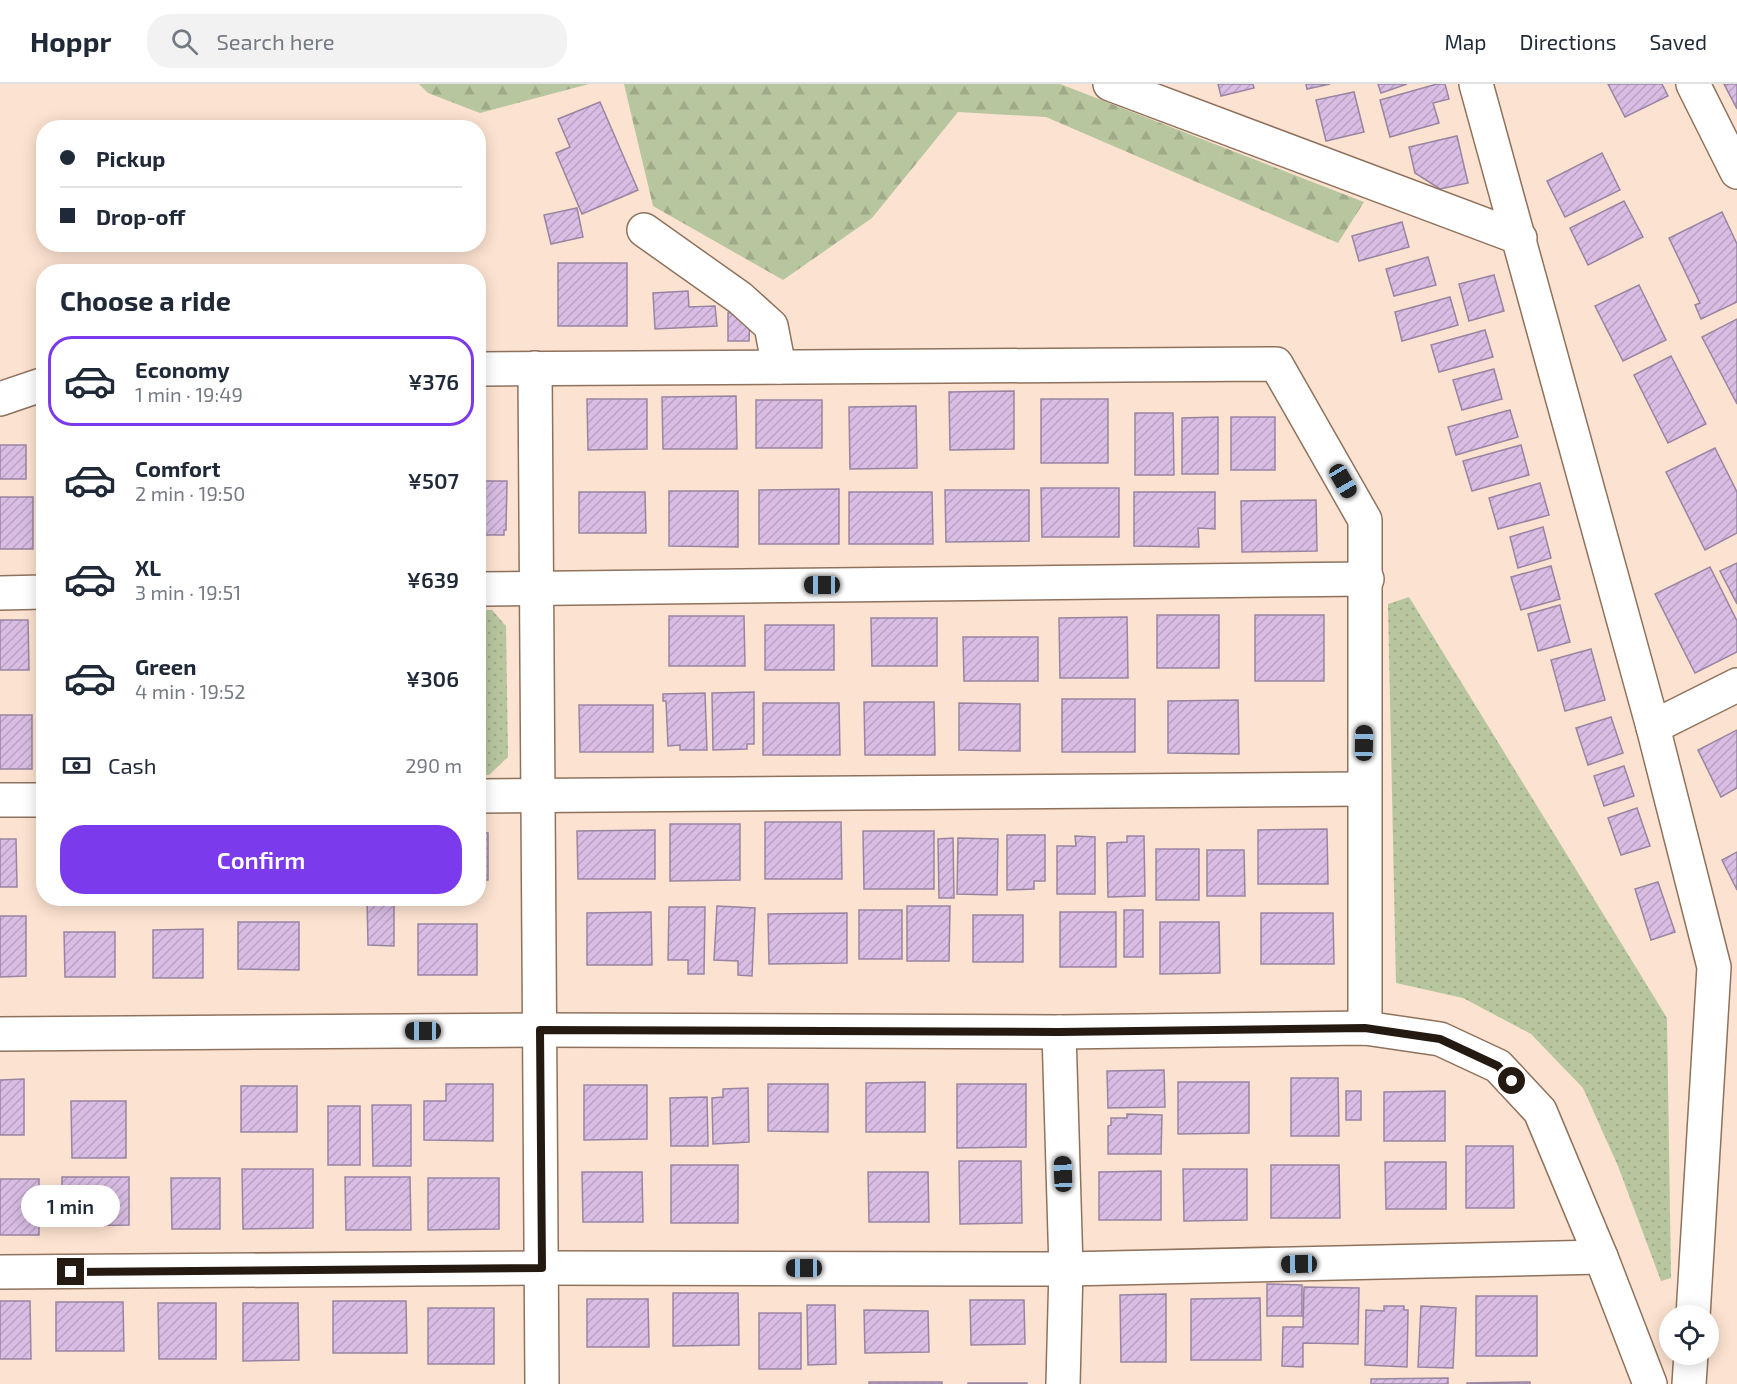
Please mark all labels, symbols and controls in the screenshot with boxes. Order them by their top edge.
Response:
search box [147,14,567,68]
text: Hoppr [30,24,111,58]
icon: search [168,25,201,58]
text: Search here [216,28,335,54]
text: Map [1444,29,1487,54]
text: Directions [1520,29,1616,54]
text: Saved [1649,29,1707,54]
text: Pickup [96,145,165,171]
text: Drop-off [96,203,185,229]
text: Choose a ride [60,284,231,316]
icon: car [63,354,117,408]
text: Economy [135,356,230,382]
text: ¥376 [408,368,459,394]
text: 1 min · 19:49 [135,382,243,406]
icon: car [63,453,117,507]
text: Comfort [135,455,220,481]
car [1326,461,1360,501]
text: ¥507 [408,467,459,493]
text: 2 min · 19:50 [135,481,245,505]
icon: car [63,552,117,606]
text: XL [135,554,161,580]
text: ¥639 [407,566,459,592]
car [804,576,840,594]
text: 3 min · 19:51 [135,580,241,604]
icon: car [63,651,117,705]
text: Green [135,653,197,679]
text: ¥306 [406,665,459,691]
text: 4 min · 19:52 [135,679,246,703]
car [1355,725,1373,761]
icon: cash [60,749,93,782]
text: Cash [108,752,157,778]
text: 290 m [405,753,462,777]
button: Confirm [60,825,462,894]
car [405,1022,441,1040]
route start [1498,1067,1525,1094]
car [1053,1156,1073,1192]
callout: 1 min [22,1185,121,1227]
text: 1 min [47,1194,94,1218]
car [1281,1255,1317,1273]
route end [57,1258,84,1285]
car [786,1259,822,1277]
map controls [1659,1305,1719,1365]
button: locate [1659,1305,1719,1365]

